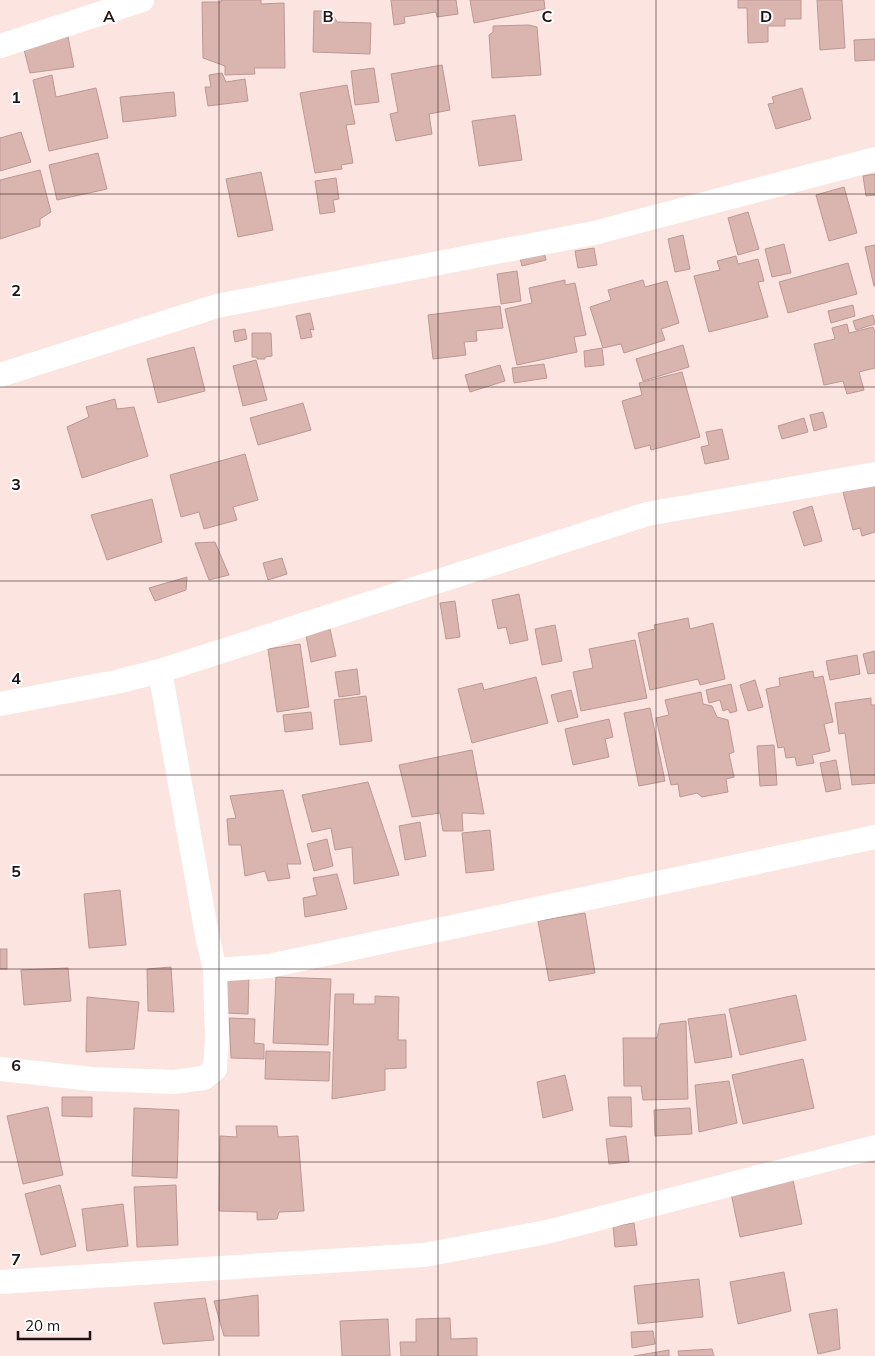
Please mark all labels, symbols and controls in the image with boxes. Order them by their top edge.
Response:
text: A [103,6,115,26]
text: B [322,6,334,26]
text: C [542,6,553,26]
text: D [760,6,772,26]
text: 1 [11,87,21,107]
text: 2 [11,280,21,300]
text: 3 [11,474,21,494]
text: 4 [11,668,21,688]
text: 5 [11,861,21,881]
text: 6 [11,1055,21,1075]
text: 7 [11,1249,21,1269]
scale bar [18,1308,90,1340]
text: 20 m [25,1316,60,1335]

